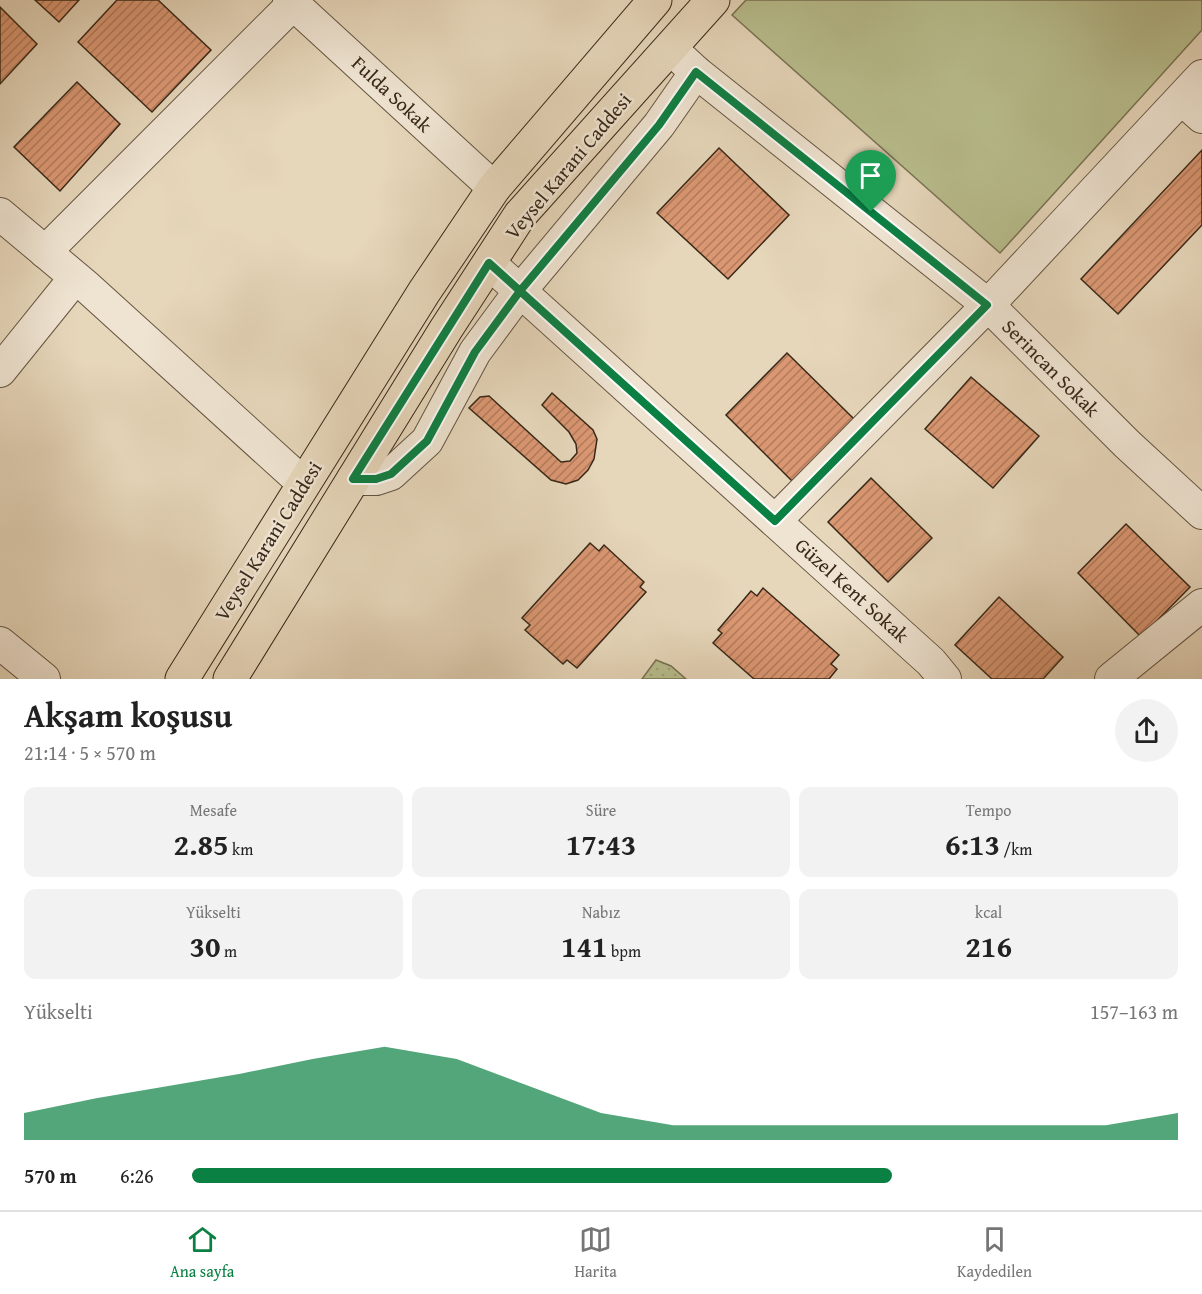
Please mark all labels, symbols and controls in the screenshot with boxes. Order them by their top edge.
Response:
street label: Fulda Sokak [346,49,440,139]
street label: Veysel Karani Caddesi [498,86,638,245]
pin [845,150,896,212]
icon: arrive [854,159,887,192]
street label: Serincan Sokak [996,312,1107,424]
street label: Veysel Karani Caddesi [207,455,329,626]
street label: Güzel Kent Sokak [789,531,916,649]
text: Akşam koşusu [24,691,232,739]
button: share [1115,699,1178,762]
text: 21:14 · 5 × 570 m [24,738,156,767]
text: Mesafe [190,798,237,822]
text: Süre [586,798,616,822]
text: Tempo [966,798,1012,822]
text: 2.85 [173,822,229,866]
text: 17:43 [566,822,636,866]
text: 6:13 [945,822,1000,866]
text: km [229,837,253,861]
text: /km [1000,837,1032,861]
text: Yükselti [186,900,241,924]
text: Nabız [582,900,620,924]
text: kcal [975,900,1002,924]
text: 30 [189,924,221,968]
text: 141 [561,924,608,968]
text: 216 [965,924,1012,968]
text: m [221,939,237,963]
text: bpm [608,939,641,963]
text: Yükselti [24,997,93,1026]
text: 157–163 m [1090,997,1178,1026]
text: 570 m [24,1161,77,1190]
text: 6:26 [120,1161,154,1190]
tab: Ana sayfa [170,1223,234,1283]
tab: Harita [574,1223,617,1283]
tab: Kaydedilen [957,1223,1032,1283]

